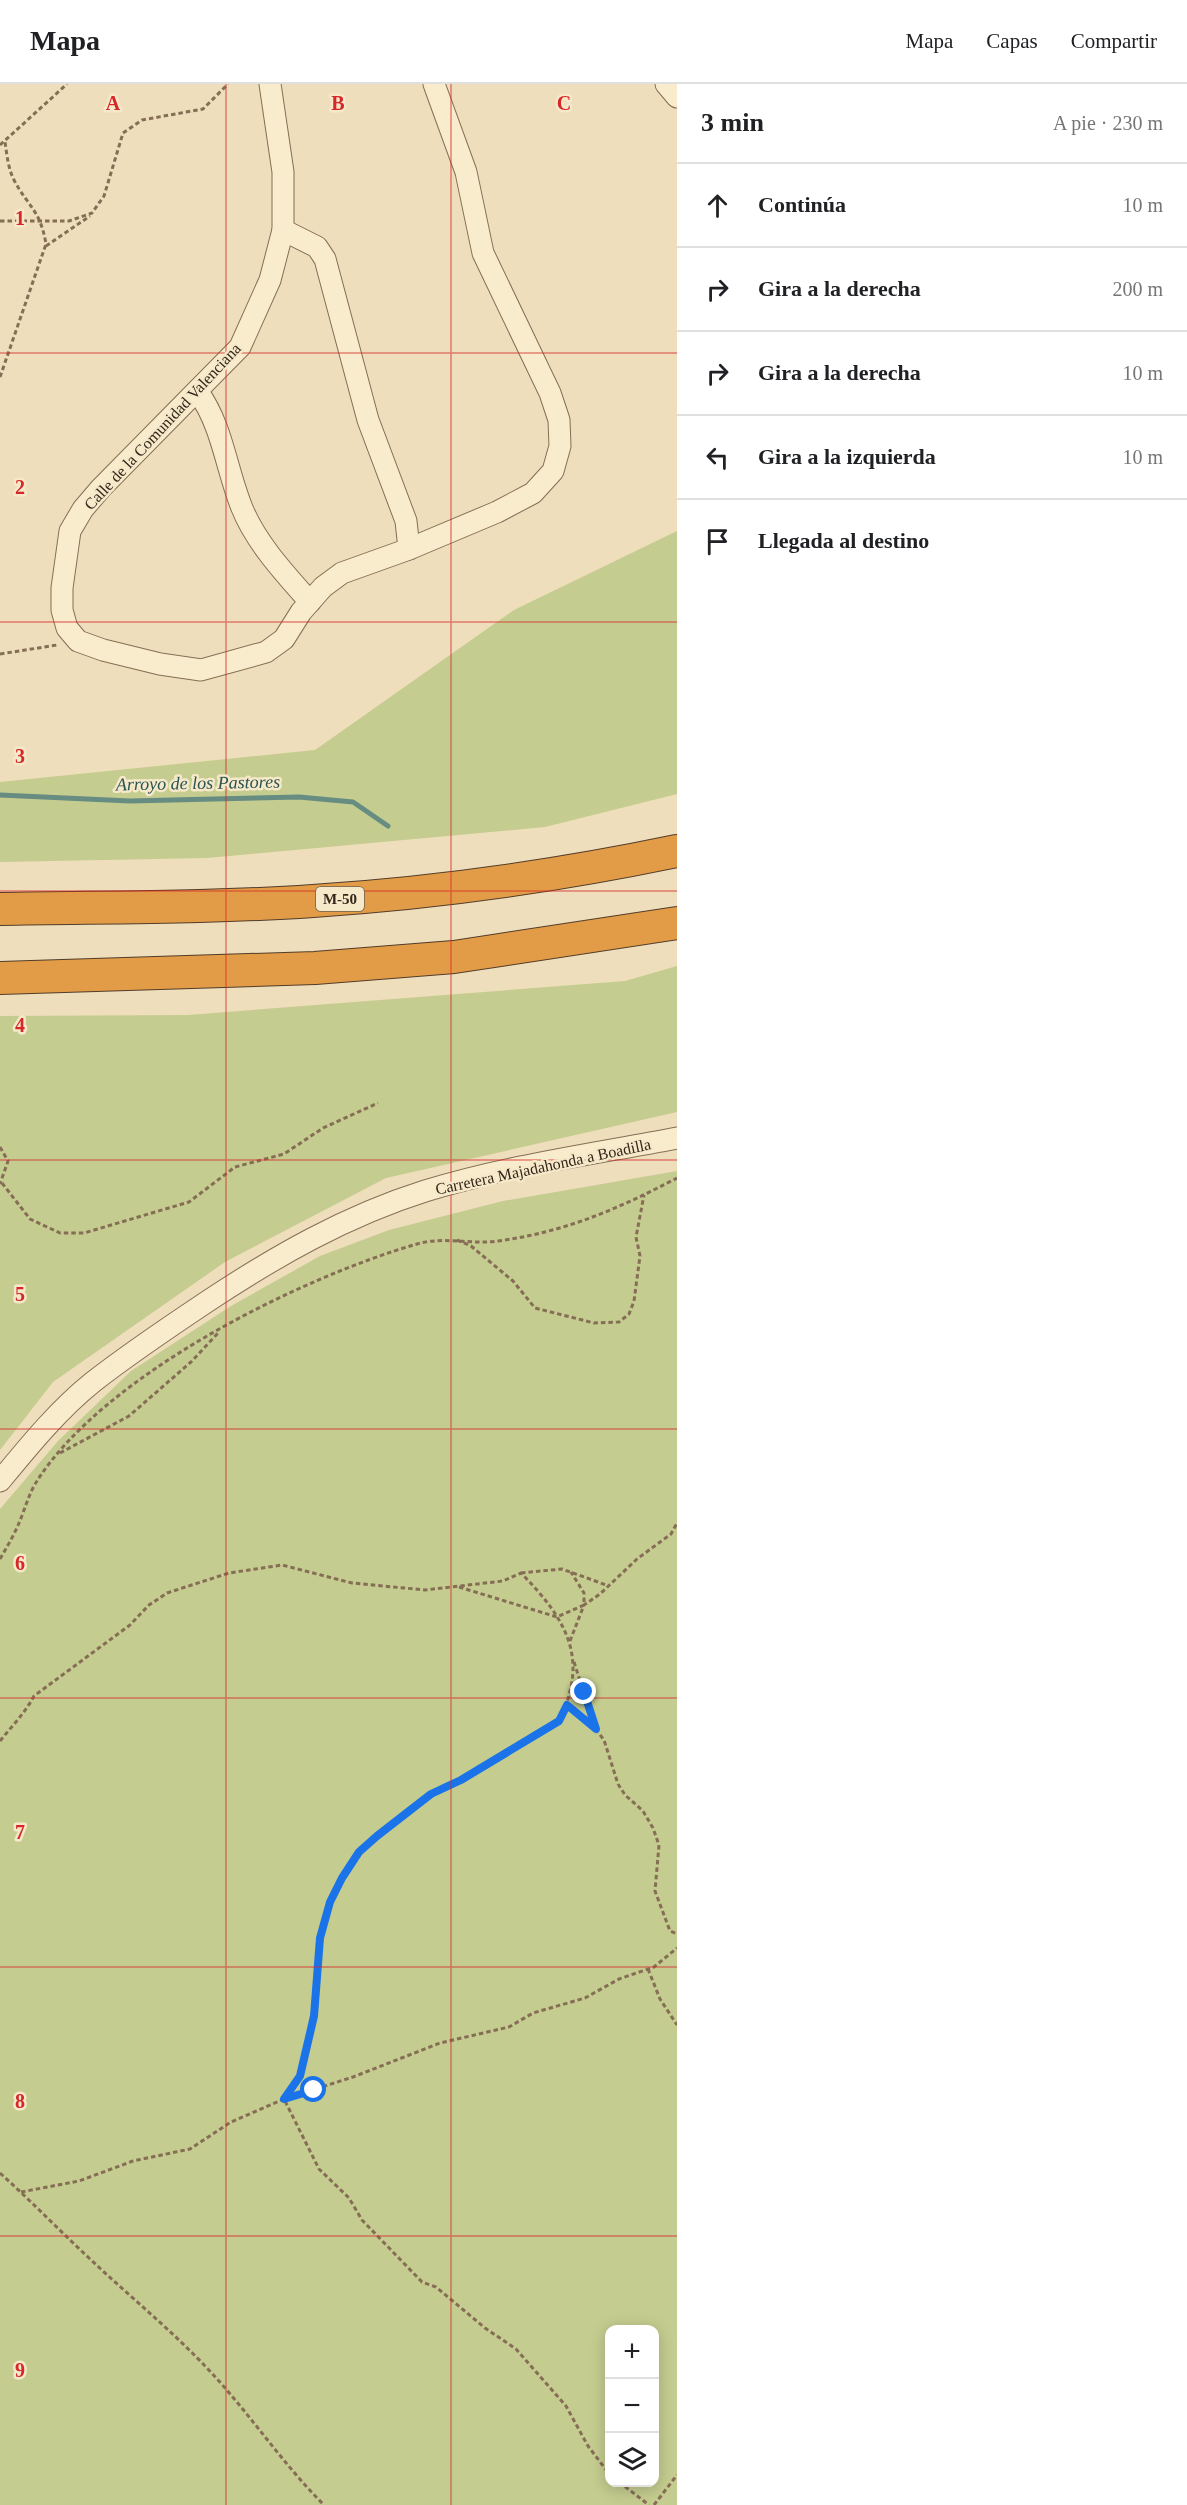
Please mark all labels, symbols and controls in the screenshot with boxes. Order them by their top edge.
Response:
text: Mapa [30,25,100,56]
text: Mapa [906,29,953,53]
text: Capas [986,29,1038,53]
text: Compartir [1071,29,1157,53]
text: A [106,92,121,114]
text: B [331,92,345,114]
text: C [557,92,571,114]
text: 3 min [701,108,764,137]
text: A pie · 230 m [1053,112,1163,134]
icon: ahead [701,189,734,222]
text: Continúa [758,192,846,217]
text: 10 m [1122,194,1163,216]
text: 1 [15,207,25,229]
icon: right [701,273,734,306]
text: Gira a la derecha [758,276,921,301]
text: 200 m [1112,278,1163,300]
street label: Calle de la Comunidad Valenciana [81,340,244,513]
icon: right [701,357,734,390]
text: Gira a la derecha [758,360,921,385]
text: 10 m [1122,362,1163,384]
icon: left [701,441,734,474]
text: Gira a la izquierda [758,444,936,469]
text: 10 m [1122,446,1163,468]
text: 2 [15,476,25,498]
icon: arrive [701,525,734,558]
text: Llegada al destino [758,528,929,553]
text: 3 [15,745,25,767]
water label: Arroyo de los Pastores [115,772,280,794]
road number: M-50 [316,887,364,911]
text: 4 [15,1014,25,1036]
street label: Carretera Majadahonda a Boadilla [434,1135,653,1199]
text: 5 [15,1283,25,1305]
text: 6 [15,1552,25,1574]
route end [570,1678,596,1704]
text: 7 [15,1821,25,1843]
route start [300,2076,326,2102]
text: 8 [15,2090,25,2112]
map controls [605,2325,659,2487]
button: + [605,2325,659,2379]
text: 9 [15,2359,25,2381]
button: − [605,2379,659,2433]
button: layers [605,2433,659,2487]

